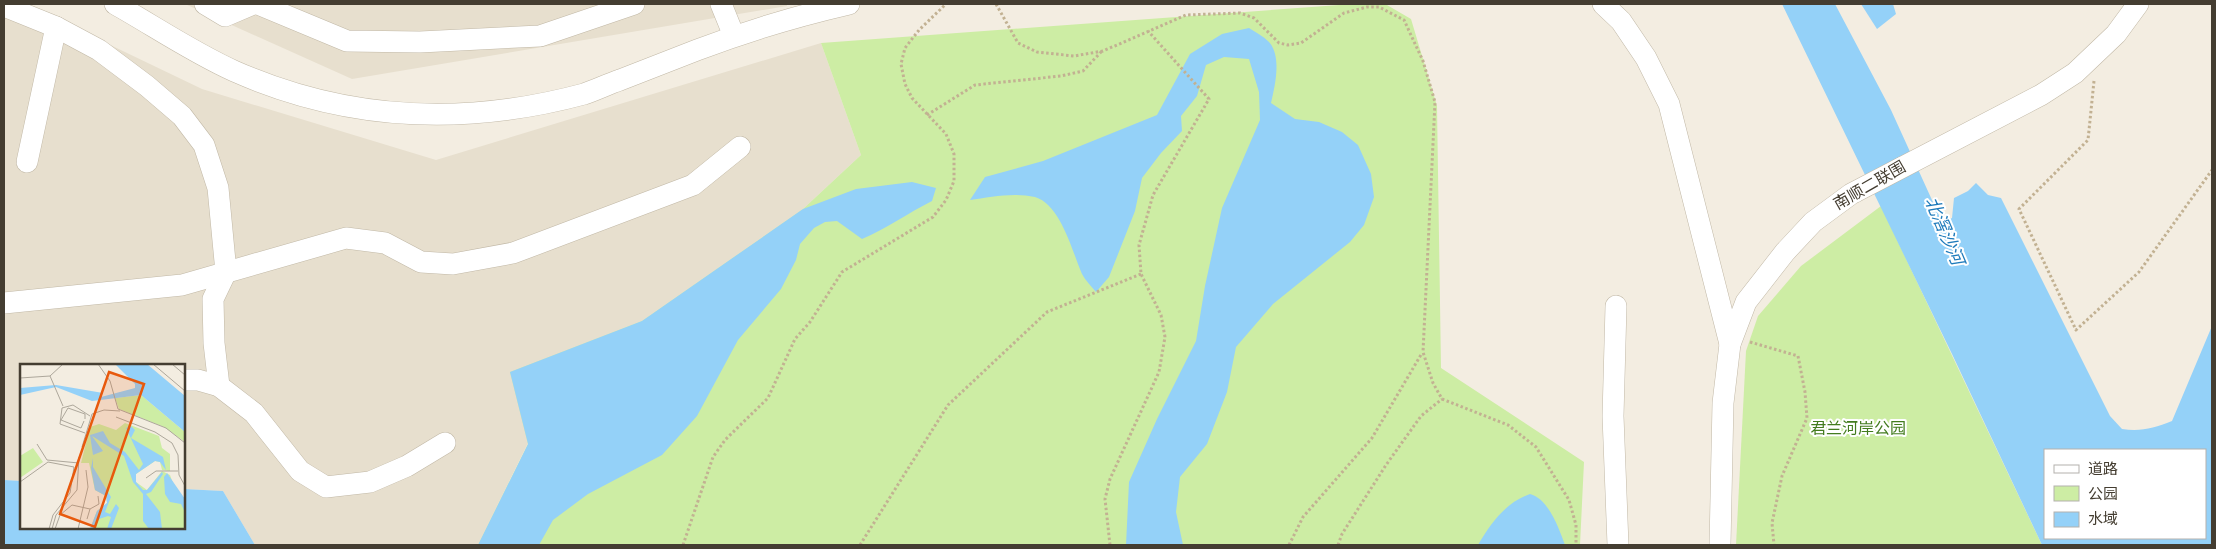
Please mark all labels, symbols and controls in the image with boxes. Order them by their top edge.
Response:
street label: 南顺二联围 [1831,158,1909,214]
water label: 北滘沙河 [1920,194,1969,271]
inset map [20,364,185,529]
park label: 君兰河岸公园 [1810,420,1906,439]
legend [2044,449,2206,539]
text: 道路 [2088,460,2118,479]
text: 公园 [2088,485,2118,504]
text: 水域 [2088,510,2118,529]

